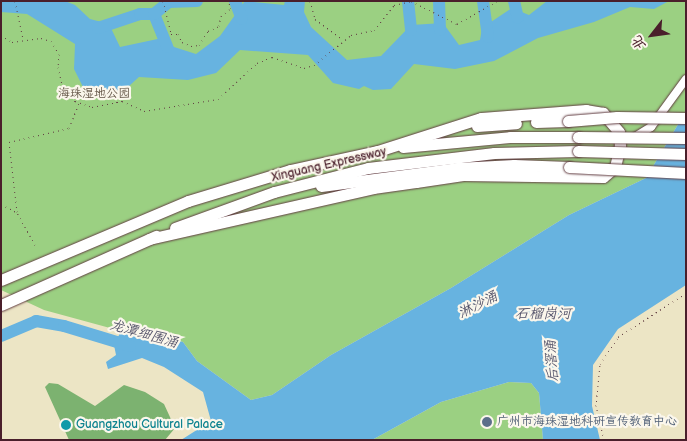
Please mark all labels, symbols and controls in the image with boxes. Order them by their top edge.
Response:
north arrow [627,10,677,60]
text: 北 [628,32,649,53]
park label: 海珠湿地公园 [58,87,130,101]
street label: Xinguang Expressway [270,145,388,185]
water label: 淋沙涌 [455,288,501,322]
water label: 石榴岗河 [515,306,571,322]
water label: 龙潭细围涌 [108,316,180,352]
water label: 后滘涌 [542,339,562,383]
place label: 广州市海珠湿地科研宣传教育中心 [497,415,677,429]
marker: 广州市海珠湿地科研宣传教育中心 [481,416,493,428]
place label: Guangzhou Cultural Palace [76,418,223,432]
marker: Guangzhou Cultural Palace [60,419,72,431]

